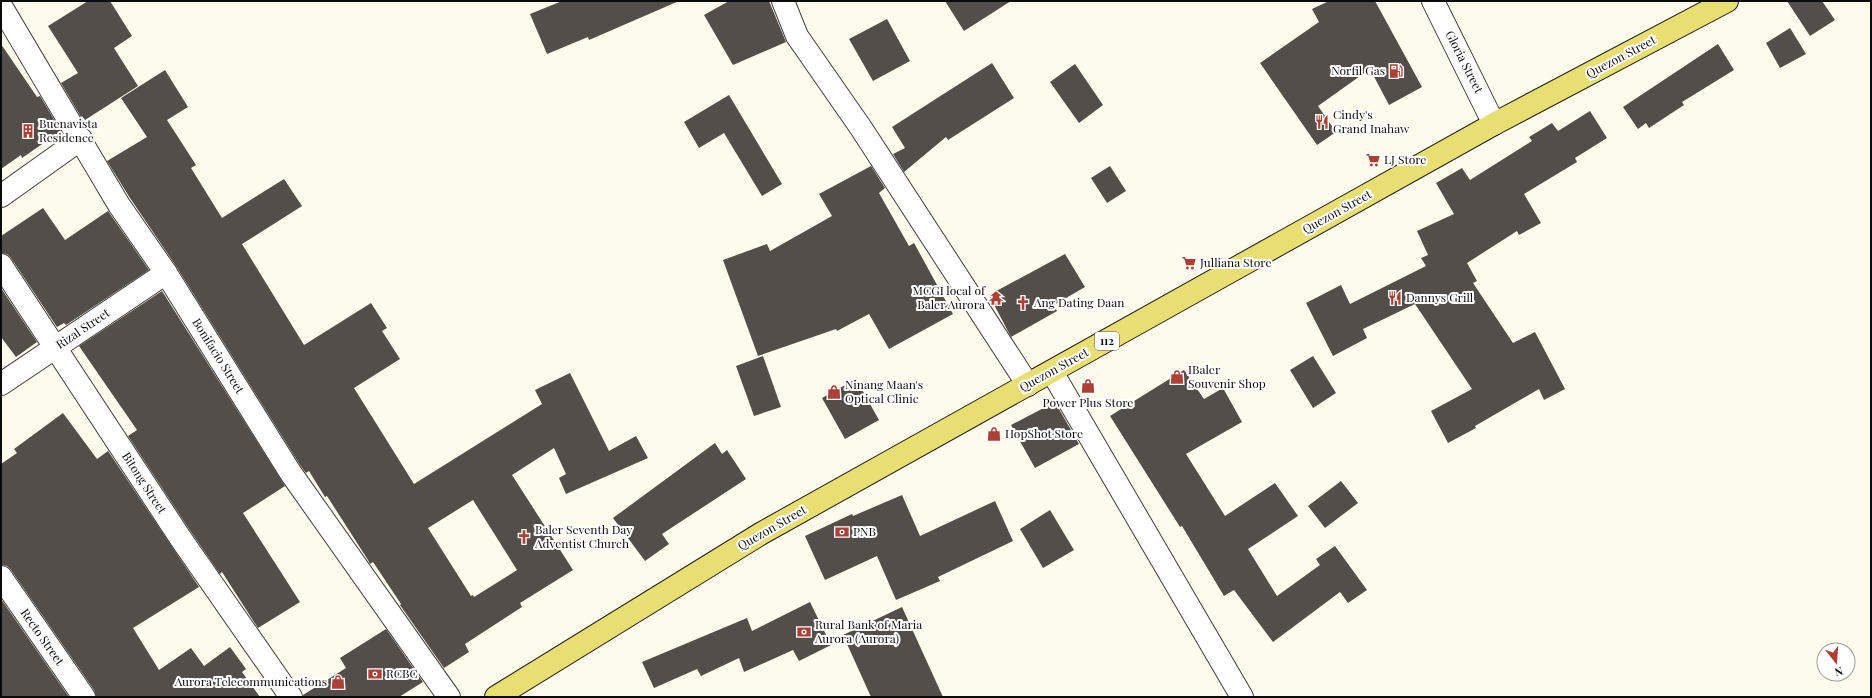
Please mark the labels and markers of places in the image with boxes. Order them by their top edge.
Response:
place label: Norfil Gas [1331,62,1385,78]
fuel station icon: Norfil Gas [1388,63,1404,79]
place label: Cindy's Grand Inahaw [1333,106,1410,136]
restaurant icon: Cindy's Grand Inahaw [1314,114,1330,130]
place label: Buenavista Residence [39,115,98,145]
building icon: Buenavista Residence [20,123,36,139]
place label: LJ Store [1384,151,1426,167]
supermarket icon: LJ Store [1365,152,1381,168]
place label: Julliana Store [1199,254,1272,270]
supermarket icon: Julliana Store [1181,255,1197,271]
place label: MCGI local of Baler Aurora [913,282,986,312]
place label: Dannys Grill [1406,289,1474,305]
temple icon: MCGI local of Baler Aurora [988,290,1004,306]
restaurant icon: Dannys Grill [1387,290,1403,306]
place label: Ang Dating Daan [1033,294,1124,310]
church icon: Ang Dating Daan [1015,295,1031,311]
place label: IBaler Souvenir Shop [1188,361,1266,391]
shop icon: IBaler Souvenir Shop [1169,369,1185,385]
place label: Ninang Maan's Optical Clinic [845,376,923,406]
shop icon: Power Plus Store [1080,378,1096,394]
shop icon: Ninang Maan's Optical Clinic [826,384,842,400]
place label: Power Plus Store [1043,394,1133,410]
place label: HopShot Store [1005,425,1083,441]
shop icon: HopShot Store [986,426,1002,442]
place label: Baler Seventh Day Adventist Church [534,521,632,551]
place label: PNB [853,523,876,539]
bank icon: PNB [834,524,850,540]
church icon: Baler Seventh Day Adventist Church [516,529,532,545]
place label: Rural Bank of Maria Aurora (Aurora) [814,616,922,646]
bank icon: Rural Bank of Maria Aurora (Aurora) [796,624,812,640]
place label: RCBC [386,665,418,681]
bank icon: RCBC [367,666,383,682]
place label: Aurora Telecommunications [174,673,327,689]
shop icon: Aurora Telecommunications [330,674,346,690]

